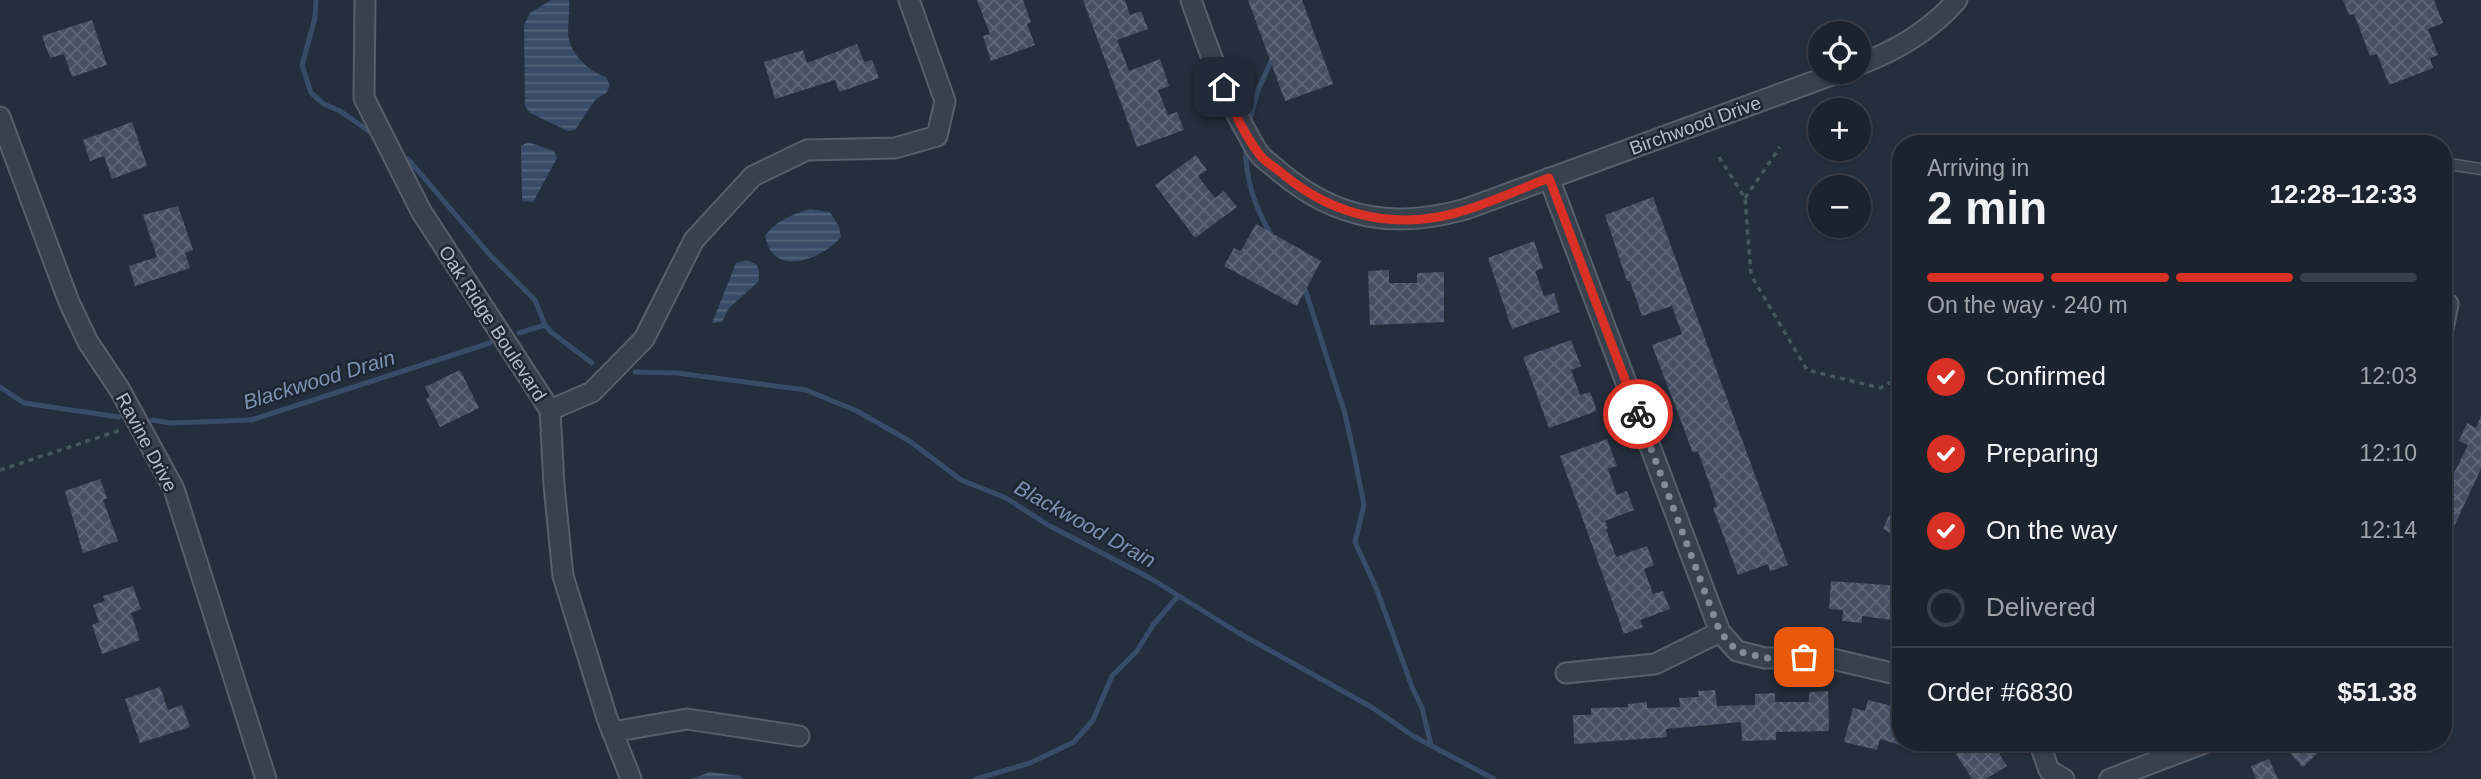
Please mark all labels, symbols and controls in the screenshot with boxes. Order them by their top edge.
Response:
map controls [1808,21,1871,238]
button: locate [1808,21,1871,84]
pin [1194,57,1254,117]
icon: home [1205,68,1243,106]
street label: Birchwood Drive [1627,92,1764,159]
button: + [1808,98,1871,161]
text: Arriving in [1927,155,2029,181]
button: − [1808,175,1871,238]
text: 12:28–12:33 [2270,179,2417,209]
text: 2 min [1927,182,2047,234]
street label: Oak Ridge Boulevard [435,242,551,405]
text: On the way · 240 m [1927,292,2128,318]
water label: Blackwood Drain [240,345,398,414]
icon: check [1927,358,1965,396]
text: Confirmed [1986,361,2106,391]
text: 12:03 [2359,363,2417,389]
courier [1603,379,1673,449]
street label: Ravine Drive [112,389,181,495]
icon: bike [1619,395,1657,433]
icon: check [1927,435,1965,473]
text: Preparing [1986,438,2099,468]
text: 12:10 [2359,440,2417,466]
water label: Blackwood Drain [1011,475,1160,572]
icon: check [1927,512,1965,550]
text: On the way [1986,515,2118,545]
text: 12:14 [2359,517,2417,543]
text: Delivered [1986,592,2096,622]
pin [1774,627,1834,687]
icon: bag [1785,638,1823,676]
text: Order #6830 [1927,677,2073,707]
text: $51.38 [2337,677,2417,707]

